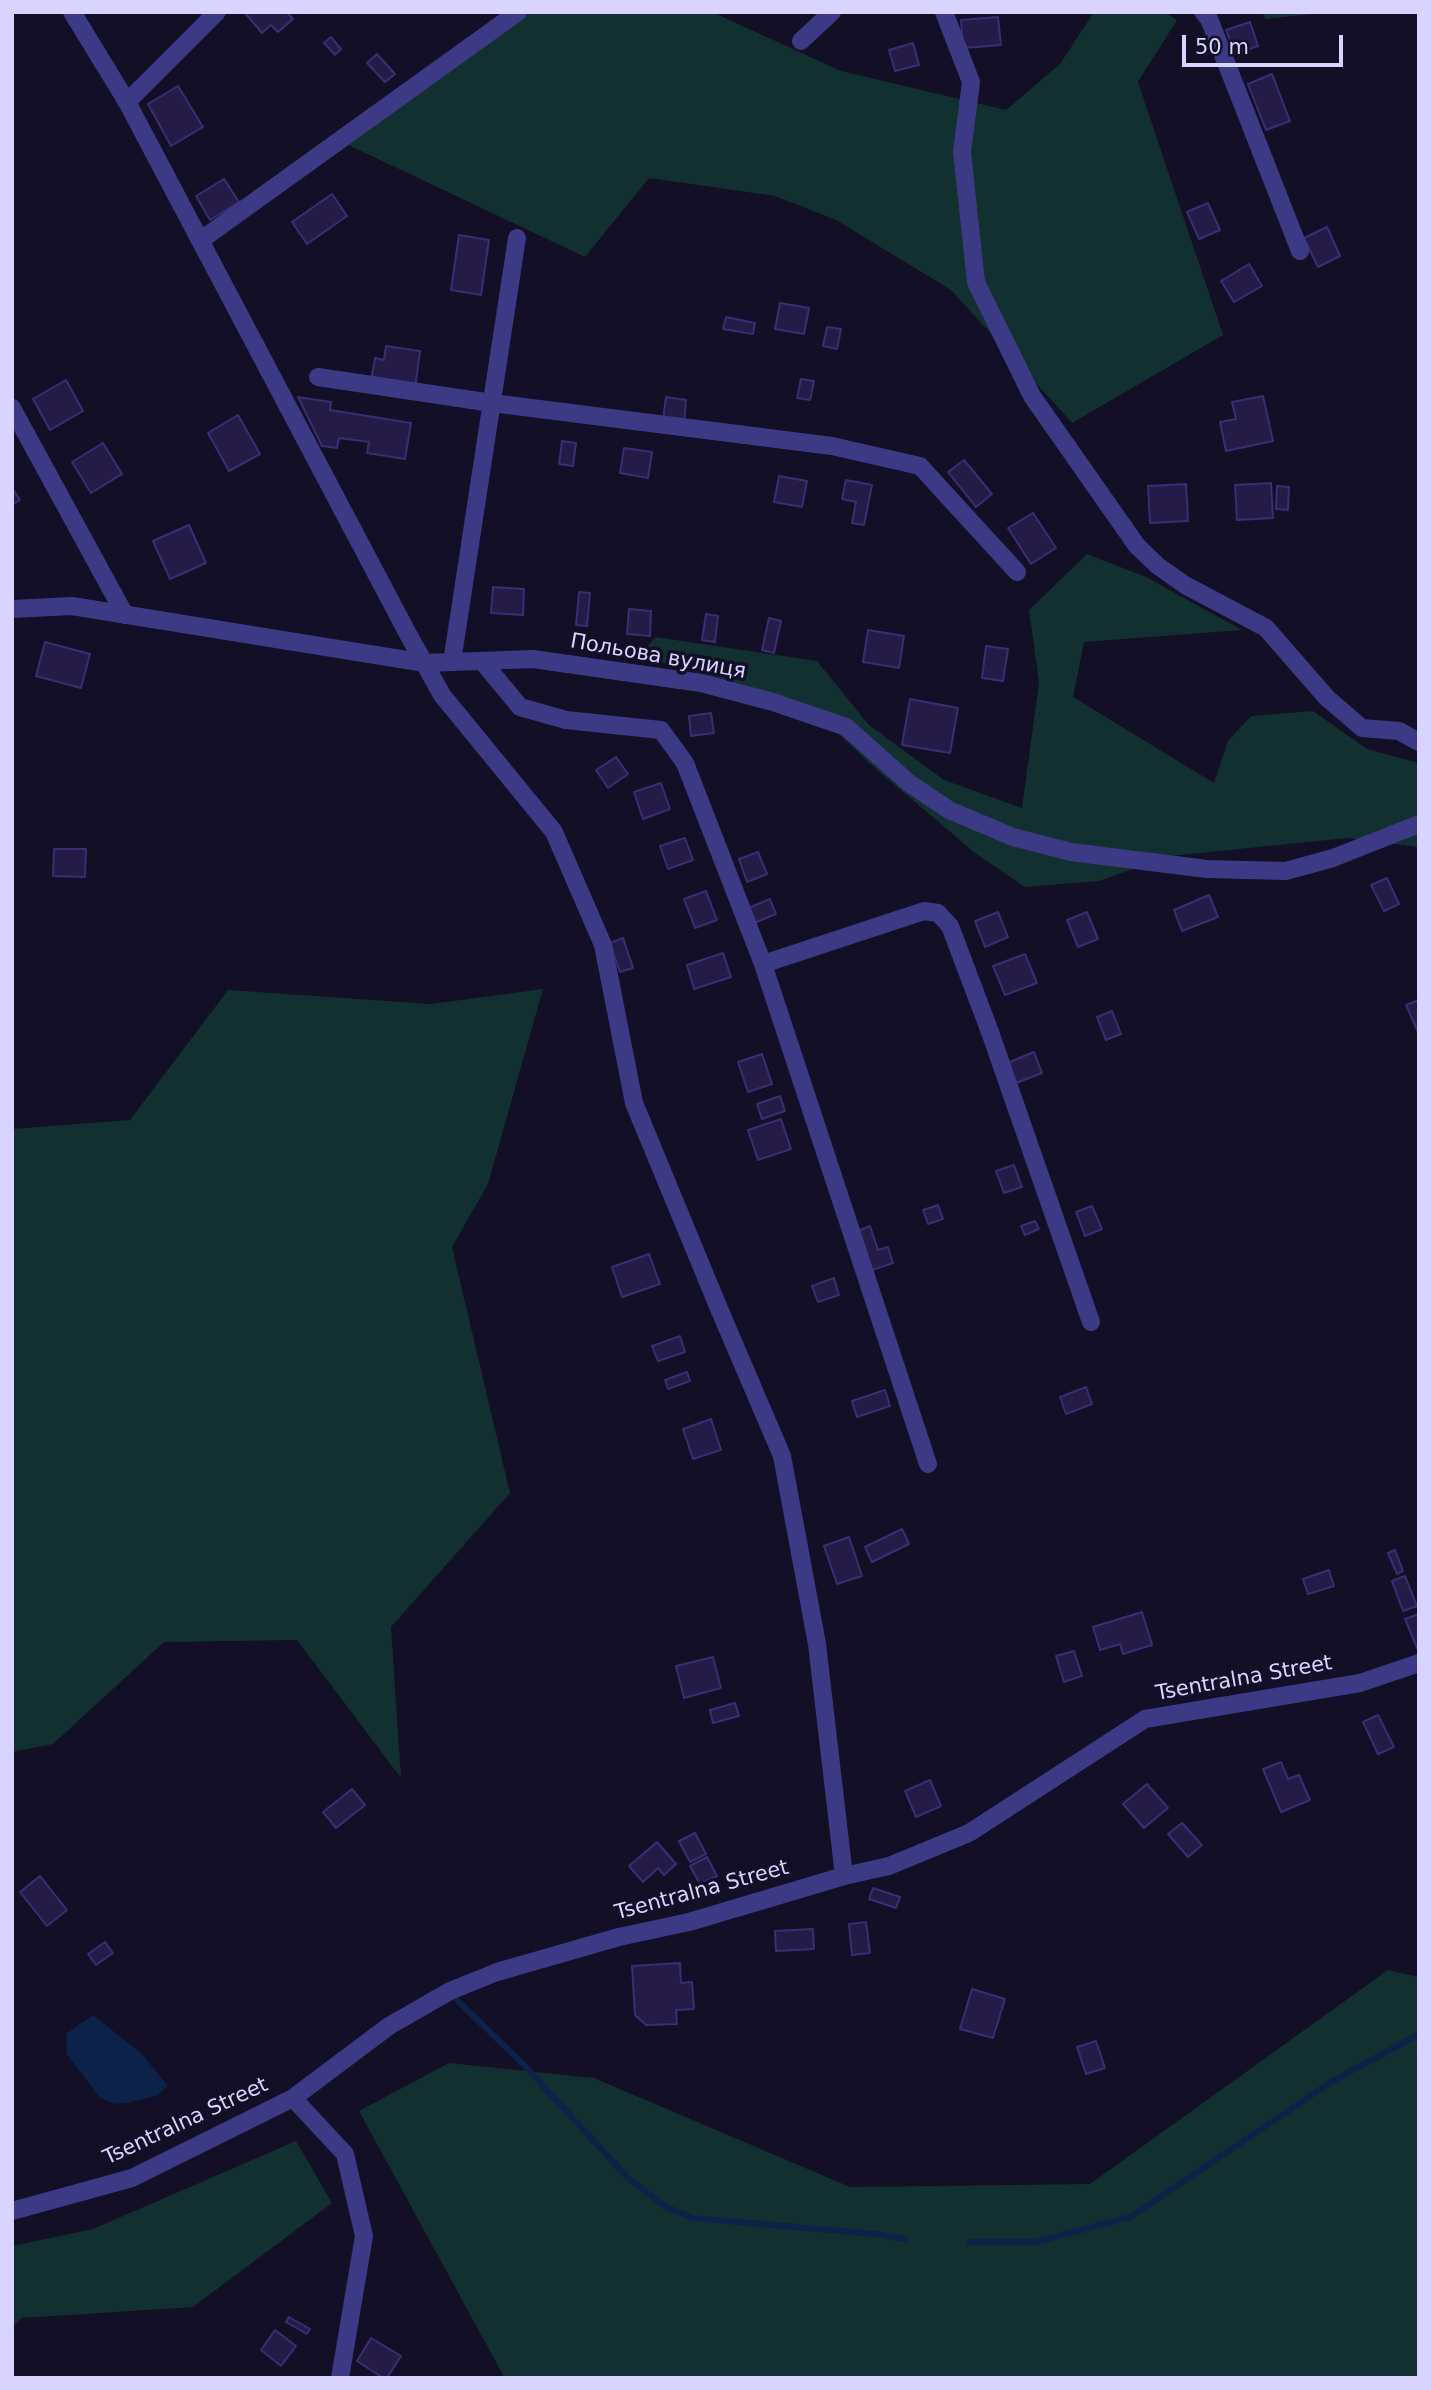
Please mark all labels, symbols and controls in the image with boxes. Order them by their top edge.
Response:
scale bar [1186,21,1347,65]
text: 50 m [1195,35,1249,59]
street label: Польова вулиця [568,629,748,685]
street label: Tsentralna Street [1154,1651,1334,1707]
street label: Tsentralna Street [612,1856,792,1926]
street label: Tsentralna Street [100,2073,272,2171]

